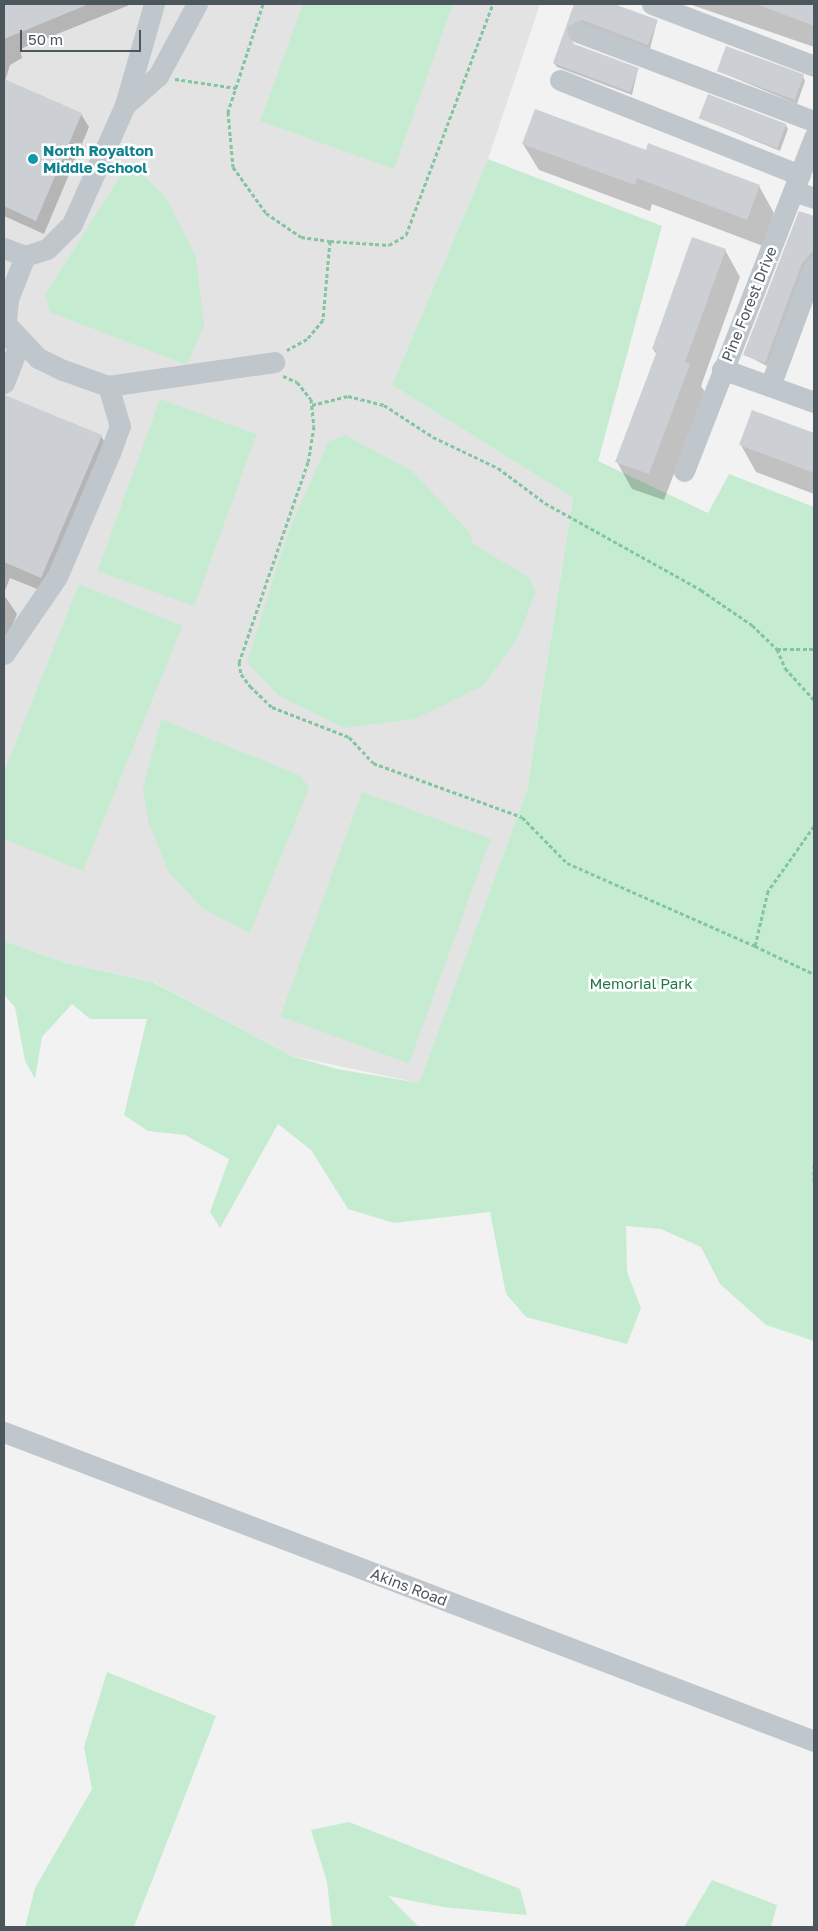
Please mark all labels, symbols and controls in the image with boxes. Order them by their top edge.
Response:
scale bar [22,20,144,52]
text: 50 m [28,30,63,48]
place label: North Royalton Middle School [43,141,153,176]
marker: North Royalton Middle School [27,153,39,165]
street label: Pine Forest Drive [718,244,780,364]
park label: Memorial Park [589,975,693,993]
street label: Akins Road [368,1564,450,1610]

